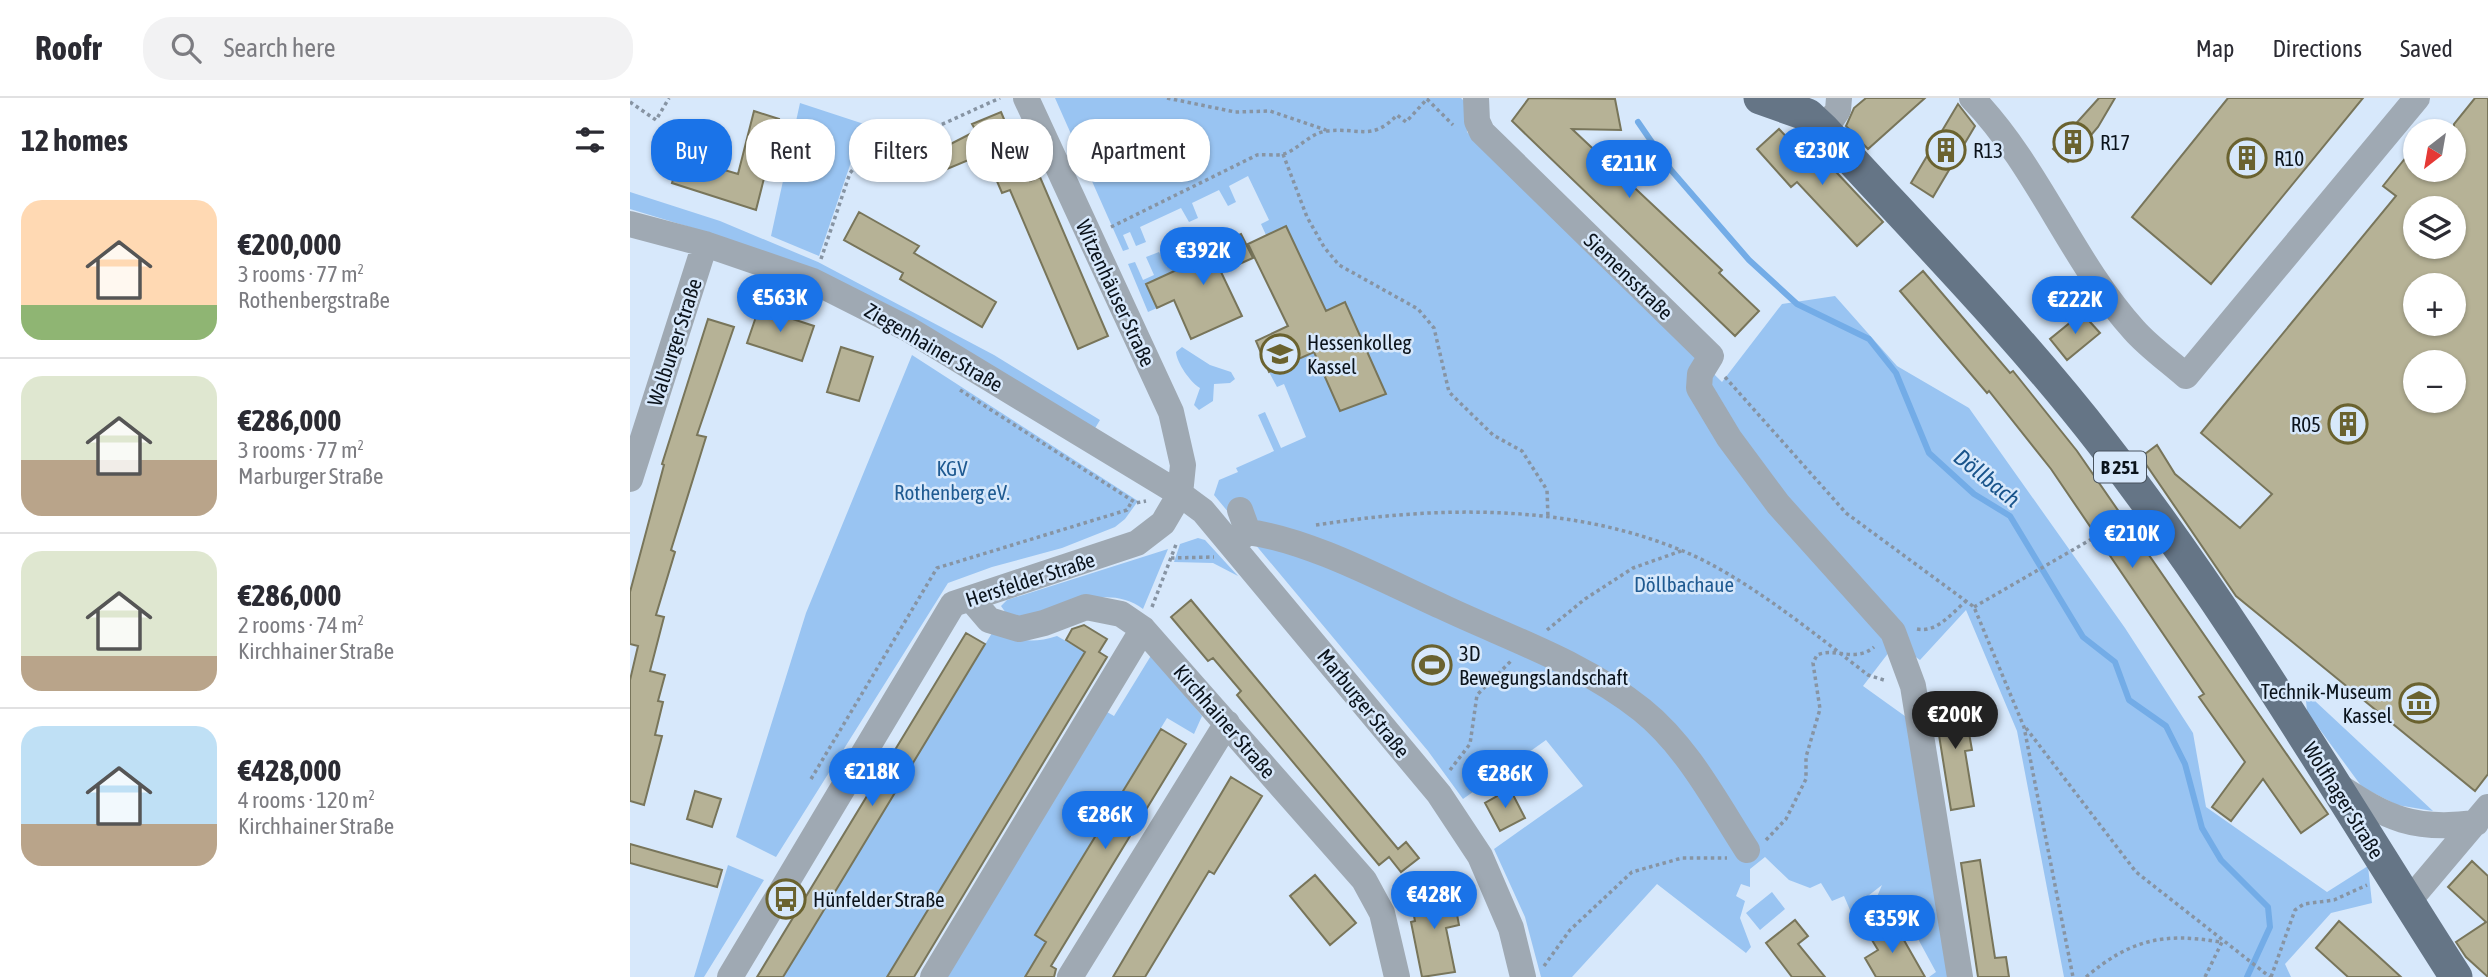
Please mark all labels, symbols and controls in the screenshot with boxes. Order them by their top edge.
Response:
search box [143,17,633,80]
text: Roofr [35,29,101,67]
icon: search [167,29,205,67]
text: Search here [223,33,336,63]
text: Map [2196,35,2234,62]
text: Directions [2272,35,2362,62]
text: Saved [2400,35,2453,62]
chip: Buy [651,119,732,182]
chip: Rent [746,119,835,182]
chip: Filters [849,119,952,182]
chip: New [966,119,1053,182]
chip: Apartment [1067,119,1210,182]
north arrow [2403,119,2466,182]
map controls [2403,119,2466,413]
icon: filters [571,121,609,159]
building icon: R17 [2052,121,2094,163]
text: 12 homes [21,123,128,157]
pin: €230K [1773,127,1871,187]
building icon: R13 [1925,129,1967,171]
place label: R17 [2100,130,2130,154]
text: €230K [1795,137,1849,163]
building icon: R10 [2226,137,2268,179]
place label: R13 [1973,138,2003,162]
pin: €211K [1580,140,1678,200]
place label: R10 [2274,146,2304,170]
text: €211K [1602,150,1656,176]
button: layers [2403,196,2466,259]
street label: Witzenhäuser Straße [1072,216,1160,370]
text: €200,000 [238,227,341,261]
icon: home [77,228,161,312]
pin: €392K [1154,228,1252,287]
street label: Siemensstraße [1580,228,1678,324]
text: €392K [1176,237,1230,263]
text: 3 rooms · 77 m² [238,261,364,287]
button: + [2403,273,2466,336]
pin: €563K [731,274,829,334]
street label: Walburger Straße [642,275,706,409]
pin: €222K [2026,276,2124,336]
text: €563K [753,284,807,310]
text: €222K [2048,286,2102,312]
text: Rothenbergstraße [238,287,390,313]
street label: Ziegenhainer Straße [861,298,1007,396]
place label: Hessenkolleg Kassel [1307,330,1411,378]
school or university icon: Hessenkolleg Kassel [1259,333,1301,375]
button: − [2403,350,2466,413]
text: €286,000 [238,403,341,437]
building icon: R05 [2327,403,2369,445]
icon: home [77,404,161,488]
place label: R05 [2291,412,2321,436]
text: 3 rooms · 77 m² [238,437,364,463]
water label: Döllbach [1949,444,2025,512]
road number: B 251 [2094,452,2146,482]
park label: KGV Rothenberg eV. [894,456,1010,504]
text: Marburger Straße [238,463,383,489]
pin: €210K [2083,510,2181,570]
text: €210K [2105,520,2159,546]
street label: Hersfelder Straße [962,547,1098,611]
park label: Döllbachaue [1634,572,1734,596]
text: €286,000 [238,578,341,612]
icon: home [77,579,161,663]
text: 2 rooms · 74 m² [238,612,364,638]
text: Kirchhainer Straße [238,638,394,664]
place label: 3D Bewegungslandschaft [1459,641,1628,689]
street label: Marburger Straße [1313,644,1415,762]
sports icon: 3D Bewegungslandschaft [1411,644,1453,686]
street label: Kirchhainer Straße [1169,659,1281,783]
place label: Technik-Museum Kassel [2261,679,2392,727]
museum icon: Technik-Museum Kassel [2398,682,2440,724]
pin: €200K [1906,692,2004,751]
text: €200K [1928,701,1982,727]
street label: Wolfhager Straße [2299,737,2389,863]
pin: €218K [823,748,921,808]
pin: €286K [1456,750,1554,810]
text: €428,000 [238,753,341,787]
icon: home [77,754,161,838]
text: €218K [845,758,899,784]
text: €286K [1478,760,1532,786]
text: 4 rooms · 120 m² [238,787,375,813]
pin: €286K [1056,792,1154,851]
text: €286K [1078,801,1132,827]
text: Kirchhainer Straße [238,813,394,839]
pin: €428K [1385,872,1483,931]
bus stop icon: Hünfelder Straße [765,878,807,920]
text: €428K [1407,881,1461,907]
place label: Hünfelder Straße [813,887,945,911]
pin: €359K [1843,896,1941,955]
text: €359K [1865,905,1919,931]

